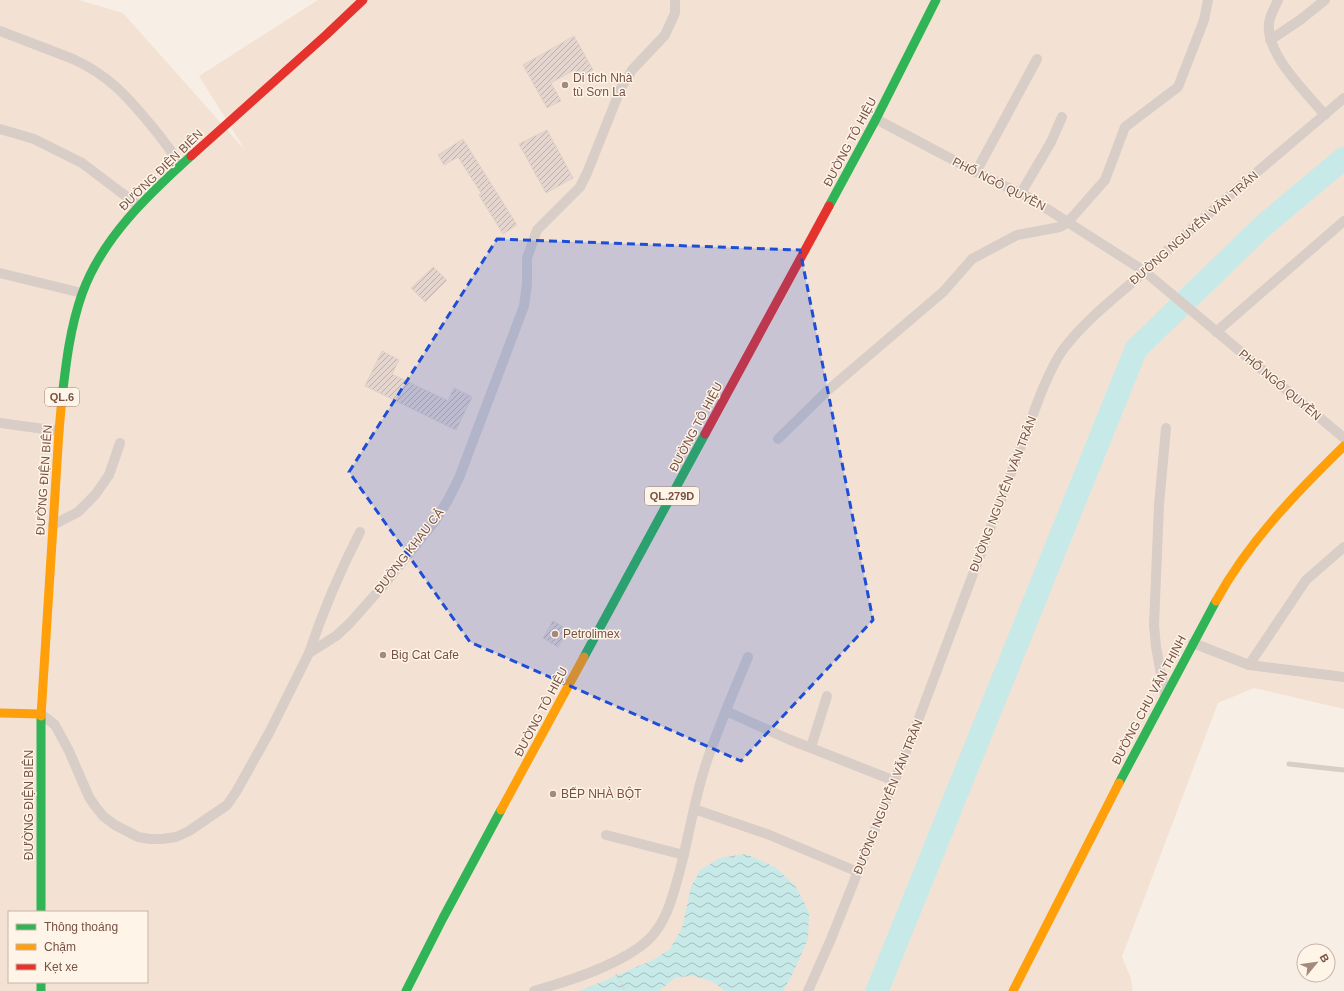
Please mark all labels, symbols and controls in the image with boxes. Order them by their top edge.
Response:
place label: Di tích Nhà tù Sơn La [573,71,633,99]
marker: Di tích Nhà tù Sơn La [560,80,570,90]
street label: ĐƯỜNG TÔ HIỆU [820,95,879,189]
street label: ĐƯỜNG ĐIỆN BIÊN [116,126,206,213]
street label: PHỐ NGÔ QUYỀN [950,154,1048,214]
street label: ĐƯỜNG NGUYỄN VĂN TRÂN [1126,168,1261,288]
street label: PHỐ NGÔ QUYỀN [1236,346,1324,423]
street label: ĐƯỜNG TÔ HIỆU [666,380,725,474]
road number: QL.6 [45,388,79,406]
street label: ĐƯỜNG NGUYỄN VĂN TRÂN [966,414,1039,574]
street label: ĐƯỜNG ĐIỆN BIÊN [32,424,55,536]
road number: QL.279D [645,487,699,505]
street label: ĐƯỜNG KHAU CẢ [371,505,446,596]
place label: Petrolimex [563,627,620,641]
marker: Petrolimex [550,629,560,639]
street label: ĐƯỜNG CHU VĂN THỊNH [1108,633,1189,767]
place label: Big Cat Cafe [391,648,459,662]
marker: Big Cat Cafe [378,650,388,660]
street label: ĐƯỜNG TÔ HIỆU [511,665,570,759]
street label: ĐƯỜNG NGUYỄN VĂN TRÂN [850,717,926,876]
street label: ĐƯỜNG ĐIỆN BIÊN [21,750,36,860]
place label: BẾP NHÀ BỘT [561,786,642,801]
marker: BẾP NHÀ BỘT [548,789,558,799]
legend [8,911,148,983]
text: Thông thoáng [44,920,118,934]
text: Chậm [44,940,76,954]
north arrow [1296,943,1336,983]
text: B [1318,952,1332,965]
text: Kẹt xe [44,960,78,974]

